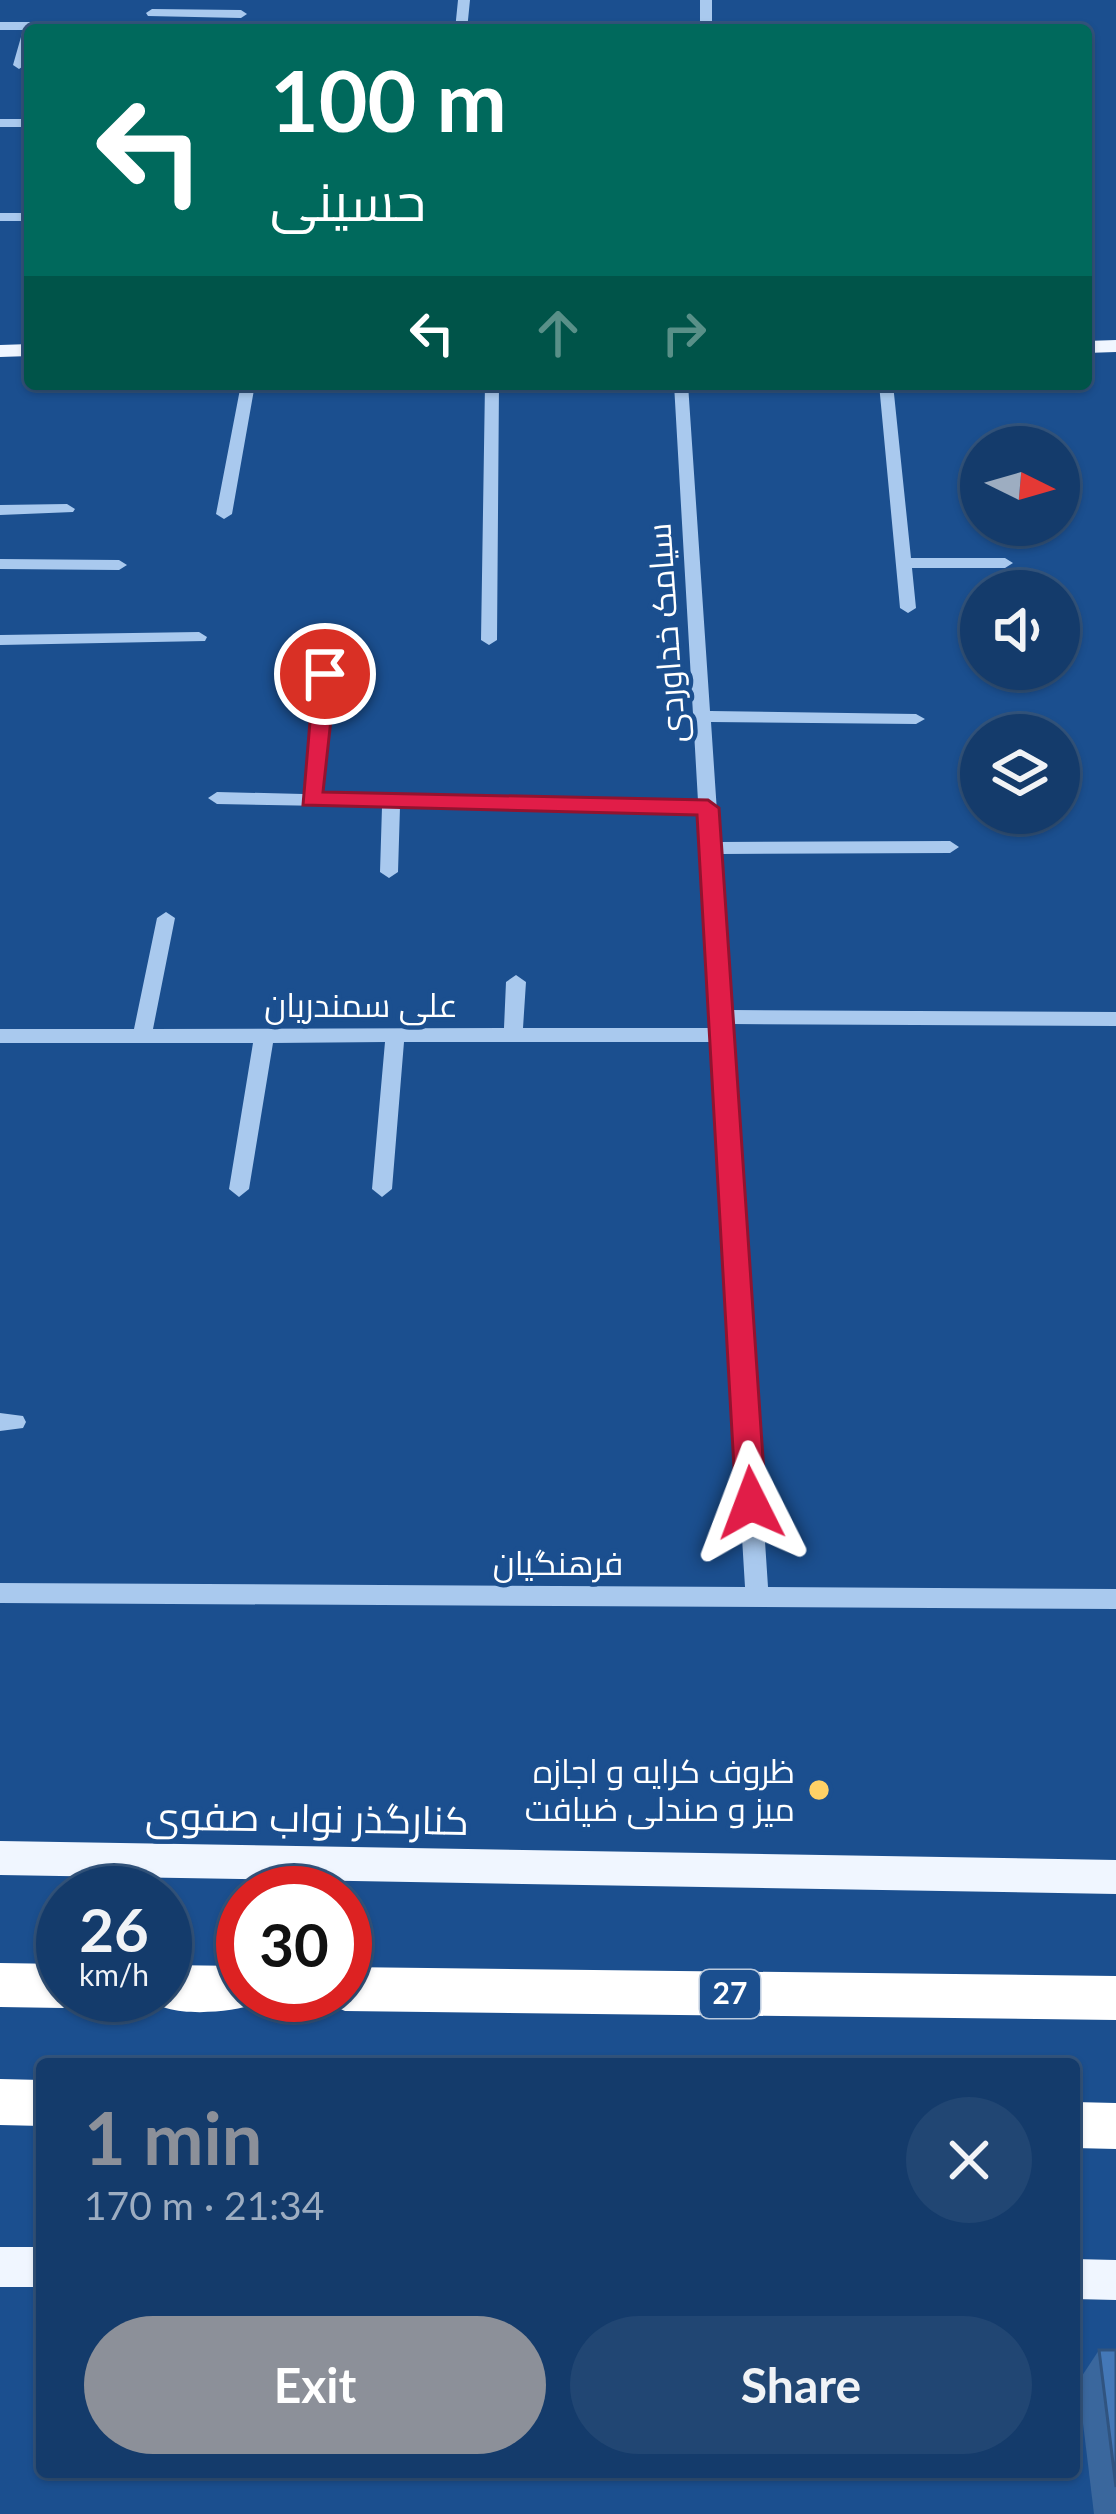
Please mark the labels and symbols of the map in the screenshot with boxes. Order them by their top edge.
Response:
north arrow [960,426,1080,546]
street label: سیامک خداوردی [637,522,694,744]
pin [274,623,376,725]
street label: علی سمندریان [264,984,458,1026]
position arrow [688,1440,814,1566]
street label: فرهنگیان [493,1542,623,1583]
place label: ظروف کرایه و اجازه میز و صندلی ضیافت [525,1750,795,1830]
marker: ظروف کرایه و اجازه میز و صندلی ضیافت [806,1777,832,1803]
street label: کنارگذر نواب صفوی [145,1791,469,1845]
speed limit sign: 30 [216,1866,372,2022]
road number: 27 [700,1970,760,2018]

